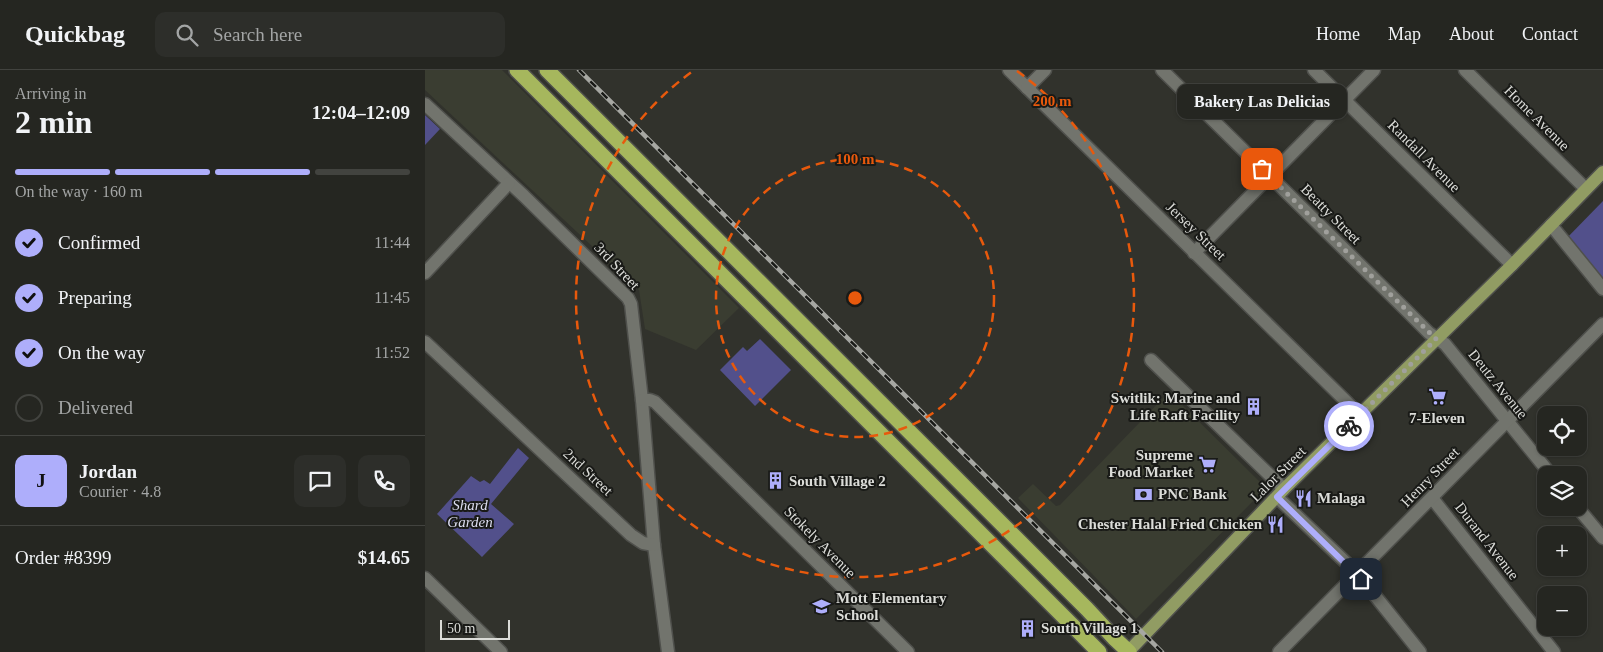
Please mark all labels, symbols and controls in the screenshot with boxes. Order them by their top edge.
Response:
search box [155,12,505,57]
text: Quickbag [25,21,125,47]
icon: search [173,21,201,49]
text: Search here [213,24,302,45]
text: Home [1316,24,1360,44]
text: Map [1388,24,1421,44]
text: About [1449,24,1494,44]
text: Contact [1522,24,1578,44]
street label: Home Avenue [1501,82,1573,154]
callout: Bakery Las Delicias [1177,84,1347,119]
text: Arriving in [15,85,87,102]
text: 200 m [1033,93,1072,109]
text: Bakery Las Delicias [1194,93,1330,110]
text: 12:04–12:09 [312,102,410,123]
text: 2 min [15,104,92,140]
street label: Randall Avenue [1385,117,1464,196]
pin [1241,148,1283,190]
text: 100 m [836,151,875,167]
icon: bag [1248,155,1276,183]
street label: Beatty Street [1298,181,1365,248]
text: On the way · 160 m [15,183,143,200]
street label: Jersey Street [1163,199,1230,264]
icon: check [15,229,43,257]
text: Confirmed [58,232,140,253]
text: 11:44 [374,234,410,251]
street label: 3rd Street [591,239,643,294]
icon: check [15,284,43,312]
text: Preparing [58,287,132,308]
text: 11:45 [374,289,410,306]
centre of rings [846,289,864,307]
icon: check [15,339,43,367]
text: On the way [58,342,146,363]
text: 11:52 [374,344,410,361]
street label: Deutz Avenue [1465,346,1531,422]
supermarket icon: 7-Eleven [1427,387,1447,407]
place label: Switlik: Marine and Life Raft Facility [1111,390,1241,423]
text: Delivered [58,397,133,418]
building icon: Switlik: Marine and Life Raft Facility [1244,397,1264,417]
courier [1324,401,1374,451]
map controls [1537,406,1587,636]
button: locate [1537,406,1587,456]
place label: 7-Eleven [1409,410,1466,426]
icon: bike [1335,412,1363,440]
street label: Lalor Street [1247,443,1309,505]
street label: Henry Street [1398,443,1463,510]
street label: 2nd Street [560,445,616,499]
place label: Supreme Food Market [1108,447,1193,480]
supermarket icon: Supreme Food Market [1197,454,1217,474]
button: chat [294,455,346,507]
button: phone [358,455,410,507]
text: Jordan [79,461,137,482]
button: layers [1537,466,1587,516]
text: J [36,470,46,491]
building icon: South Village 2 [765,471,785,491]
place label: South Village 2 [789,473,886,489]
text: Courier · 4.8 [79,483,161,500]
bank icon: PNC Bank [1134,484,1154,504]
place label: PNC Bank [1158,486,1227,502]
restaurant icon: Malaga [1293,488,1313,508]
place label: Malaga [1317,490,1366,506]
park label: Shard Garden [447,497,493,530]
street label: Durand Avenue [1452,499,1522,583]
street label: Stokely Avenue [781,503,859,581]
restaurant icon: Chester Halal Fried Chicken [1266,514,1286,534]
place label: Chester Halal Fried Chicken [1078,516,1263,532]
button: + [1537,526,1587,576]
text: Order #8399 [15,547,112,568]
text: $14.65 [358,547,410,568]
pin [1340,558,1382,600]
icon: home [1347,565,1375,593]
button: − [1537,586,1587,636]
place label: Mott Elementary School [836,590,947,623]
school or university icon: Mott Elementary School [812,597,832,617]
scale bar [440,617,510,640]
building icon: South Village 1 [1017,618,1037,638]
place label: South Village 1 [1041,620,1138,636]
text: 50 m [447,621,475,636]

